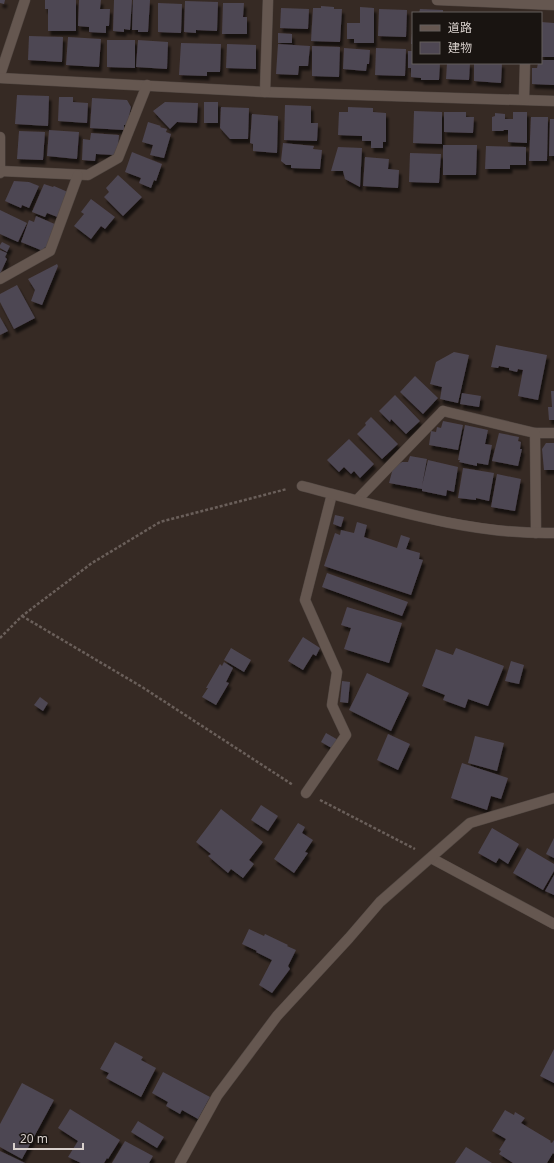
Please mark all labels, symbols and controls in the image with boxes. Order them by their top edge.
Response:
legend [412,12,542,64]
text: 道路 [448,19,472,36]
text: 建物 [448,39,472,56]
scale bar [14,1125,83,1151]
text: 20 m [20,1130,48,1147]

